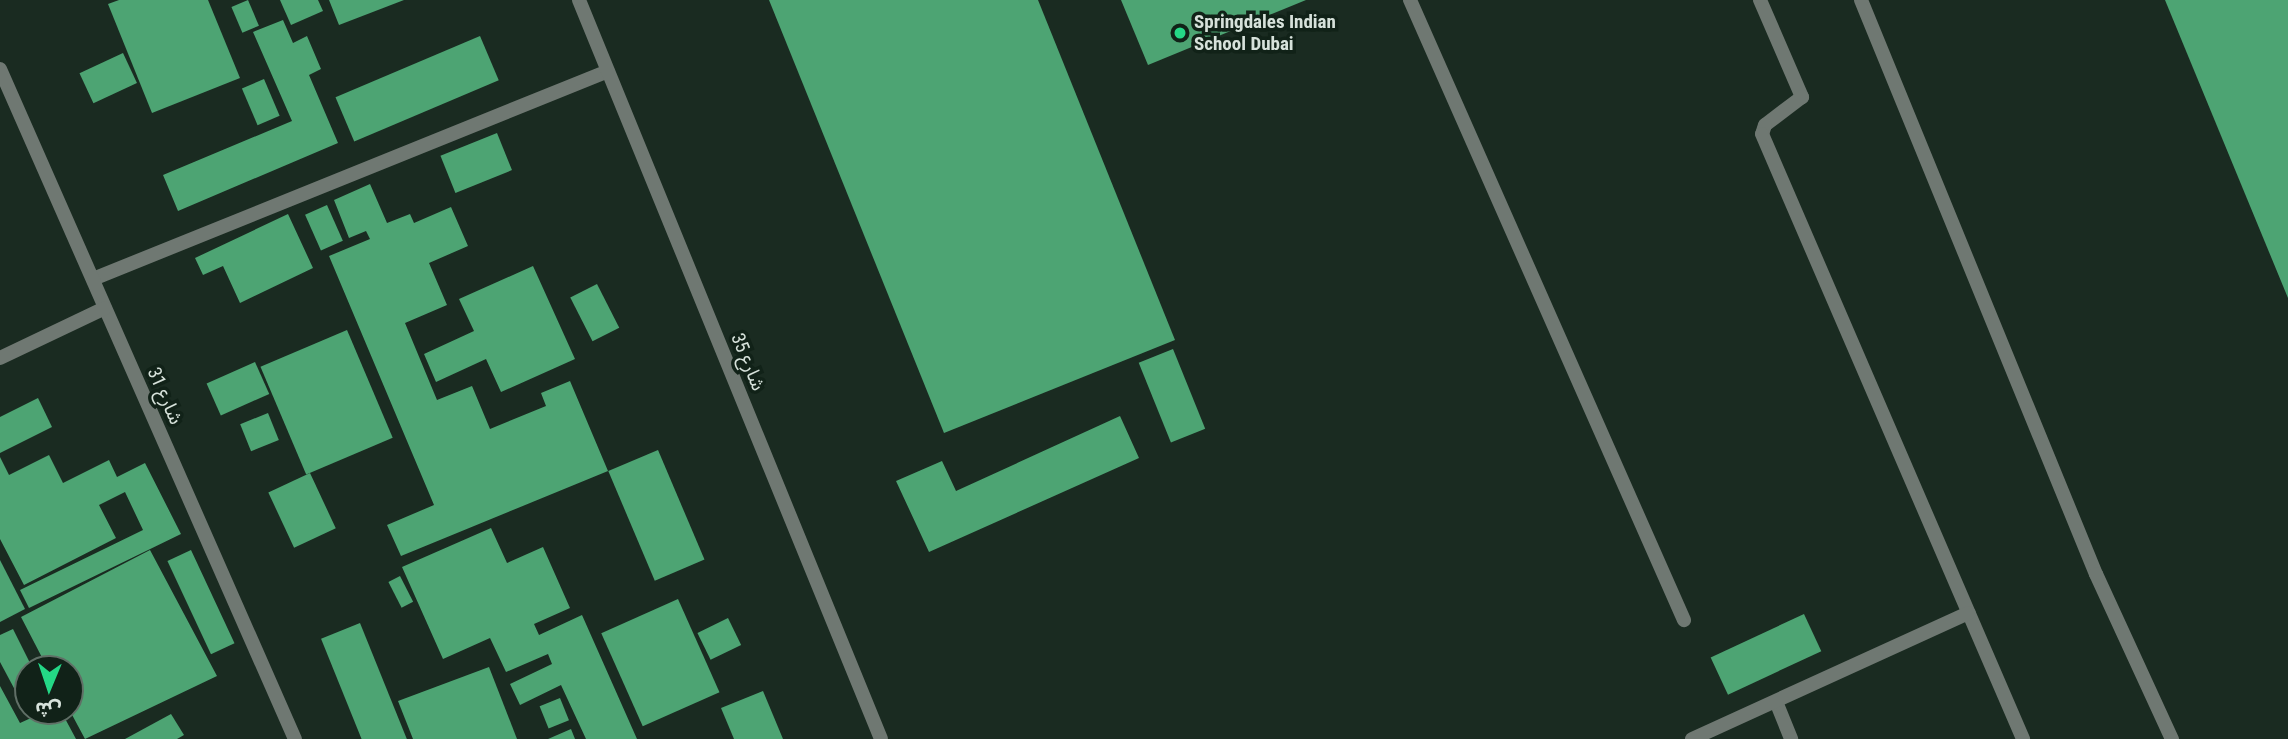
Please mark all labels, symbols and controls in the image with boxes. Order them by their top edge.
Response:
place label: Springdales Indian School Dubai [1194,11,1336,55]
marker: Springdales Indian School Dubai [1172,25,1188,41]
street label: شارع 35 [726,330,770,394]
street label: شارع 31 [142,364,188,428]
north arrow [14,655,84,725]
text: ش [35,698,62,721]

